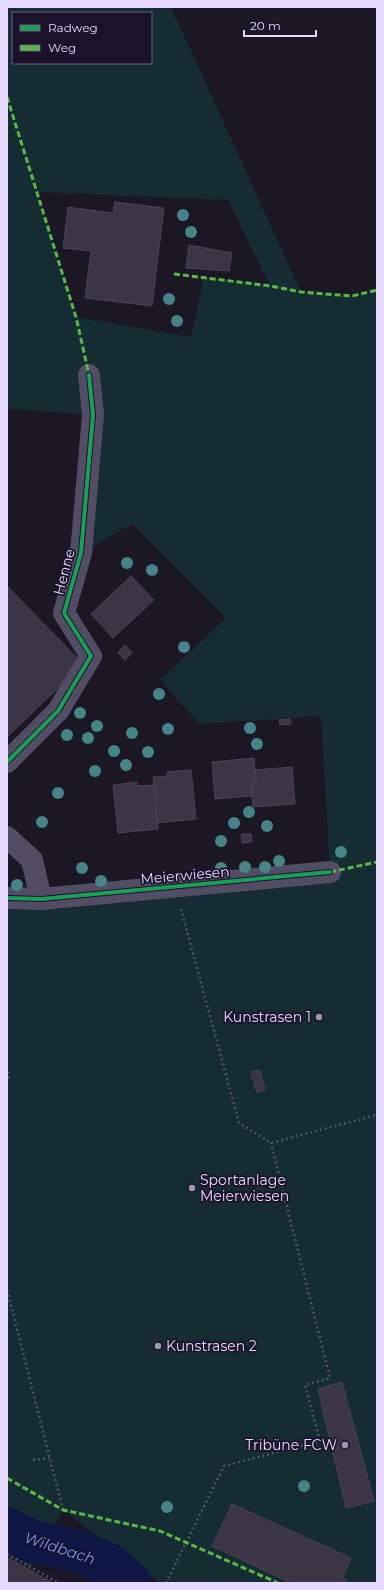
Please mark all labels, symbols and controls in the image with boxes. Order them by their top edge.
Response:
legend [12,12,152,64]
scale bar [244,12,316,38]
text: 20 m [250,18,281,33]
text: Radweg [48,20,98,35]
text: Weg [48,40,76,55]
street label: Henne [49,547,79,597]
street label: Meierwiesen [140,862,230,888]
place label: Kunstrasen 1 [223,1008,311,1026]
marker: Kunstrasen 1 [314,1012,324,1022]
place label: Sportanlage Meierwiesen [200,1171,289,1205]
marker: Sportanlage Meierwiesen [187,1183,197,1193]
place label: Kunstrasen 2 [166,1337,257,1355]
marker: Kunstrasen 2 [153,1341,163,1351]
place label: Tribüne FCW [245,1436,337,1454]
marker: Tribüne FCW [340,1440,350,1450]
water label: Wildbach [22,1528,98,1568]

